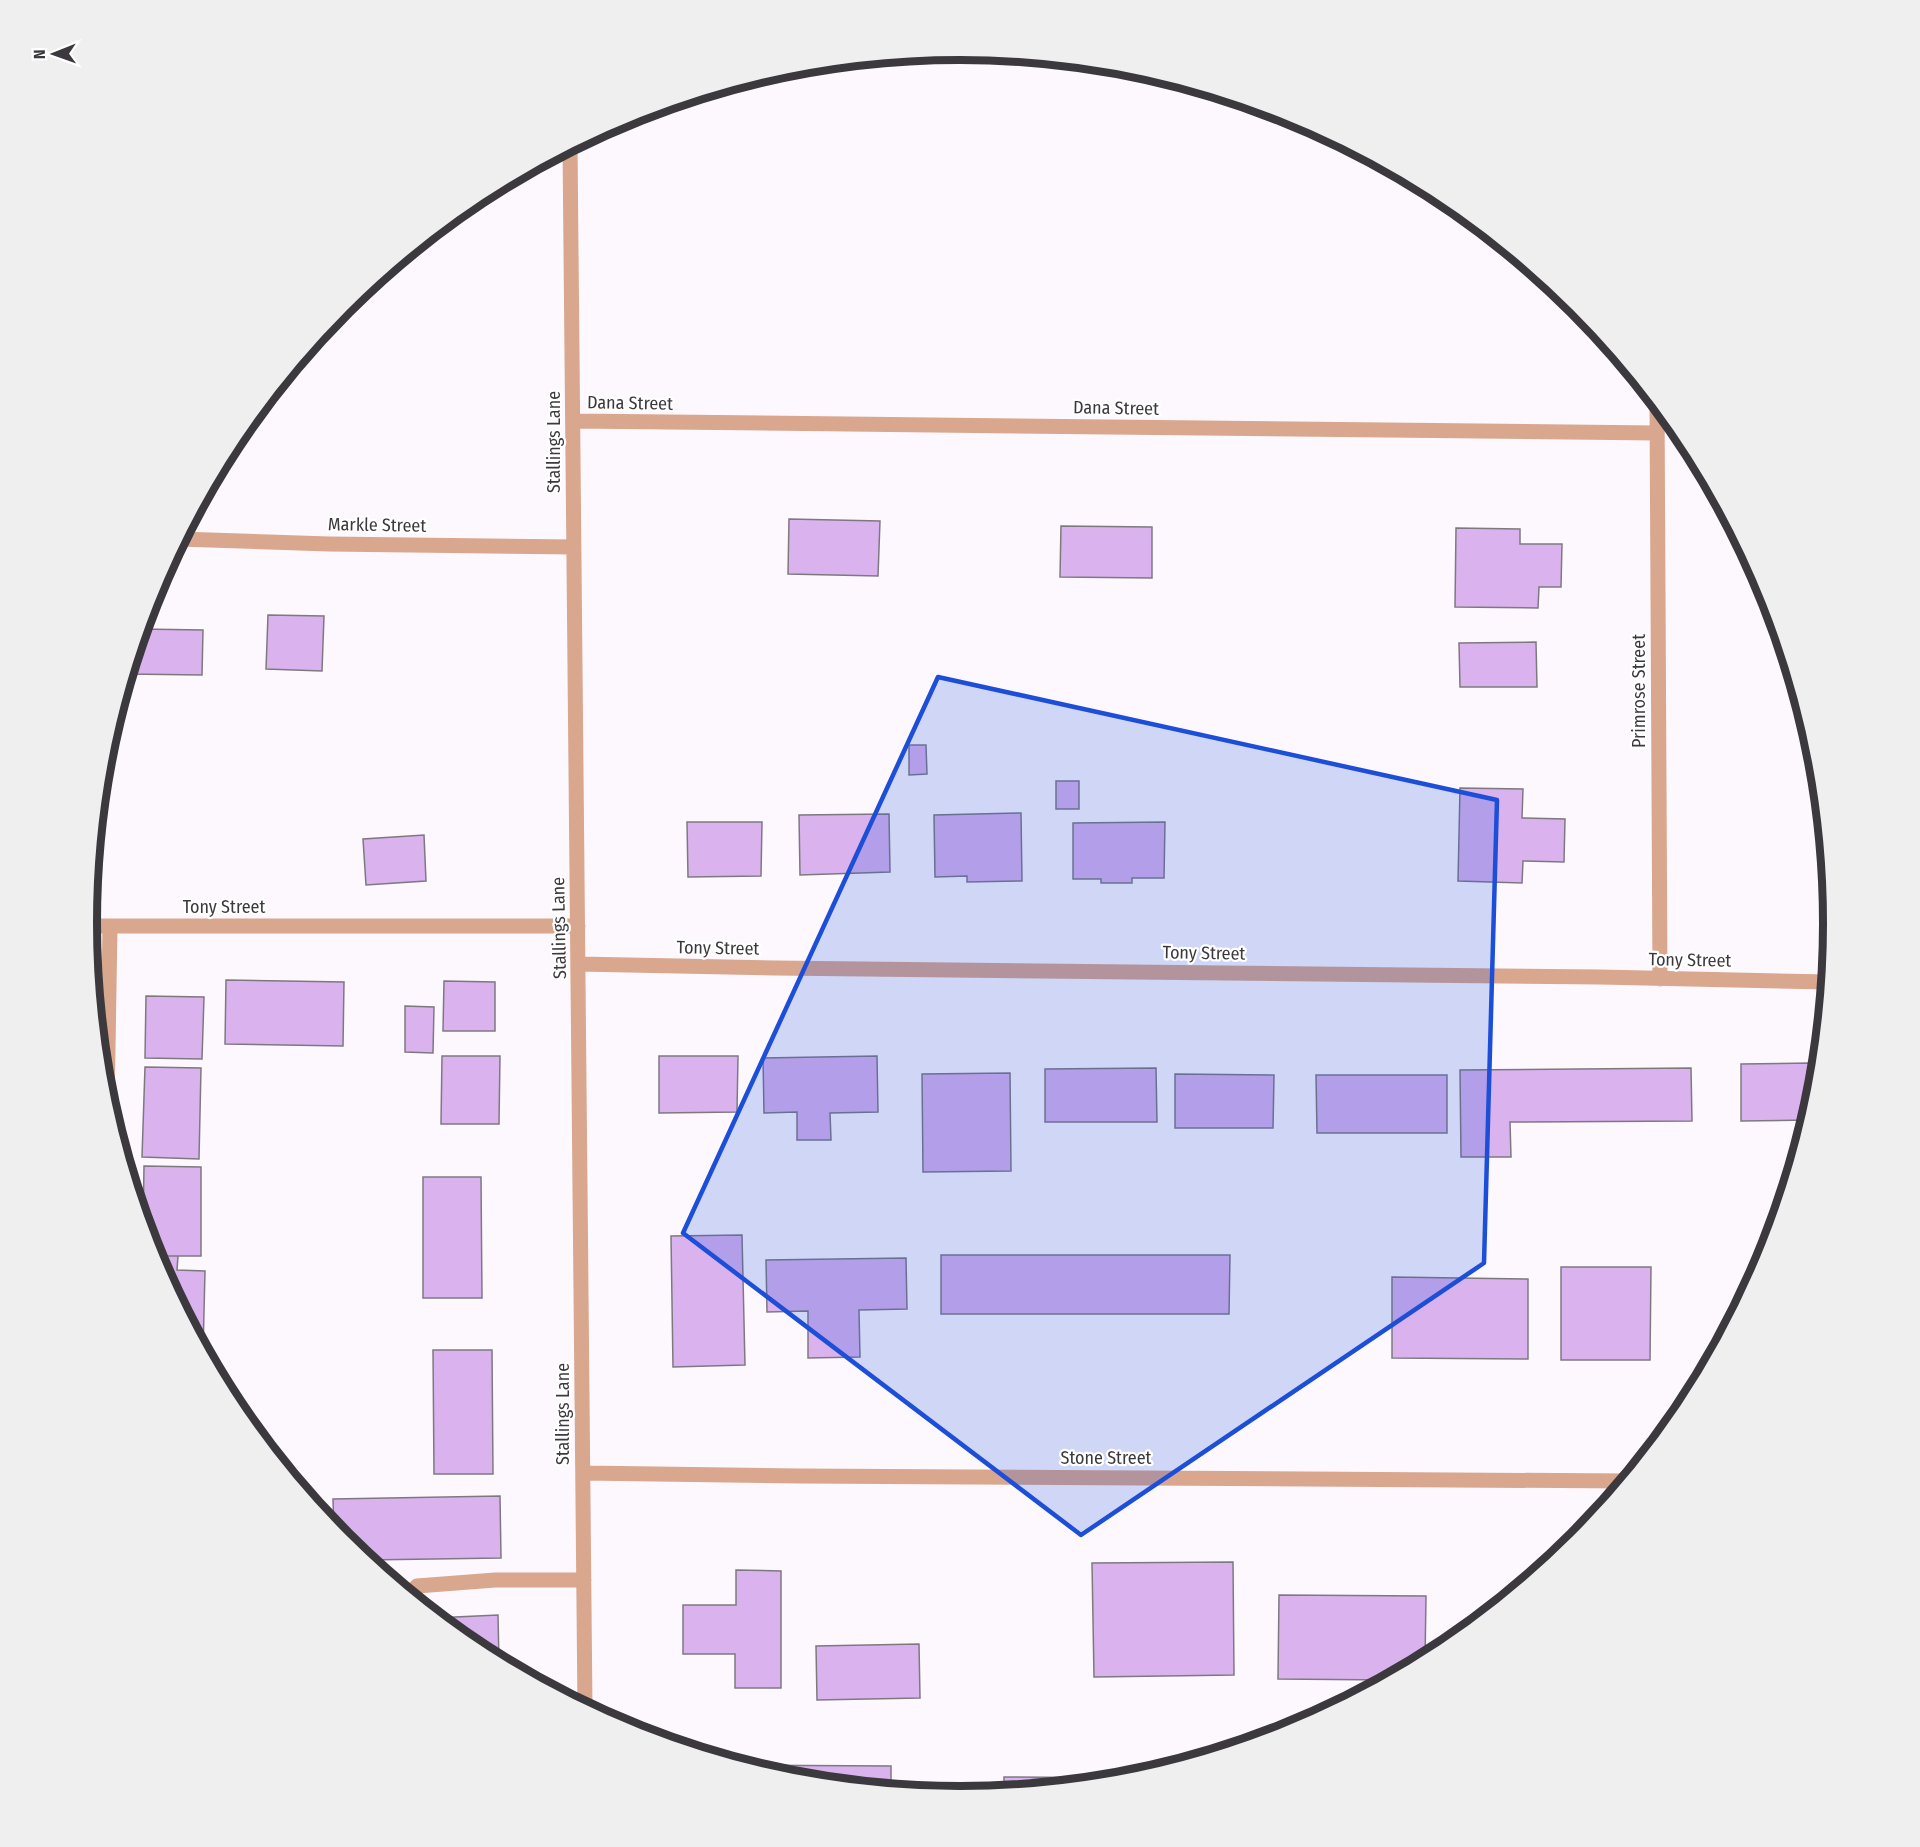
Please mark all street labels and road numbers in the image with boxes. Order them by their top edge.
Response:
street label: Stallings Lane [543,391,565,493]
street label: Dana Street [587,391,673,415]
street label: Dana Street [1073,396,1159,420]
street label: Markle Street [328,513,426,537]
street label: Primrose Street [1628,634,1650,748]
street label: Stallings Lane [547,877,571,979]
street label: Tony Street [183,896,265,918]
street label: Tony Street [676,936,760,960]
street label: Tony Street [1162,941,1246,965]
street label: Tony Street [1648,948,1732,972]
street label: Stallings Lane [552,1363,574,1465]
street label: Stone Street [1061,1447,1152,1469]

